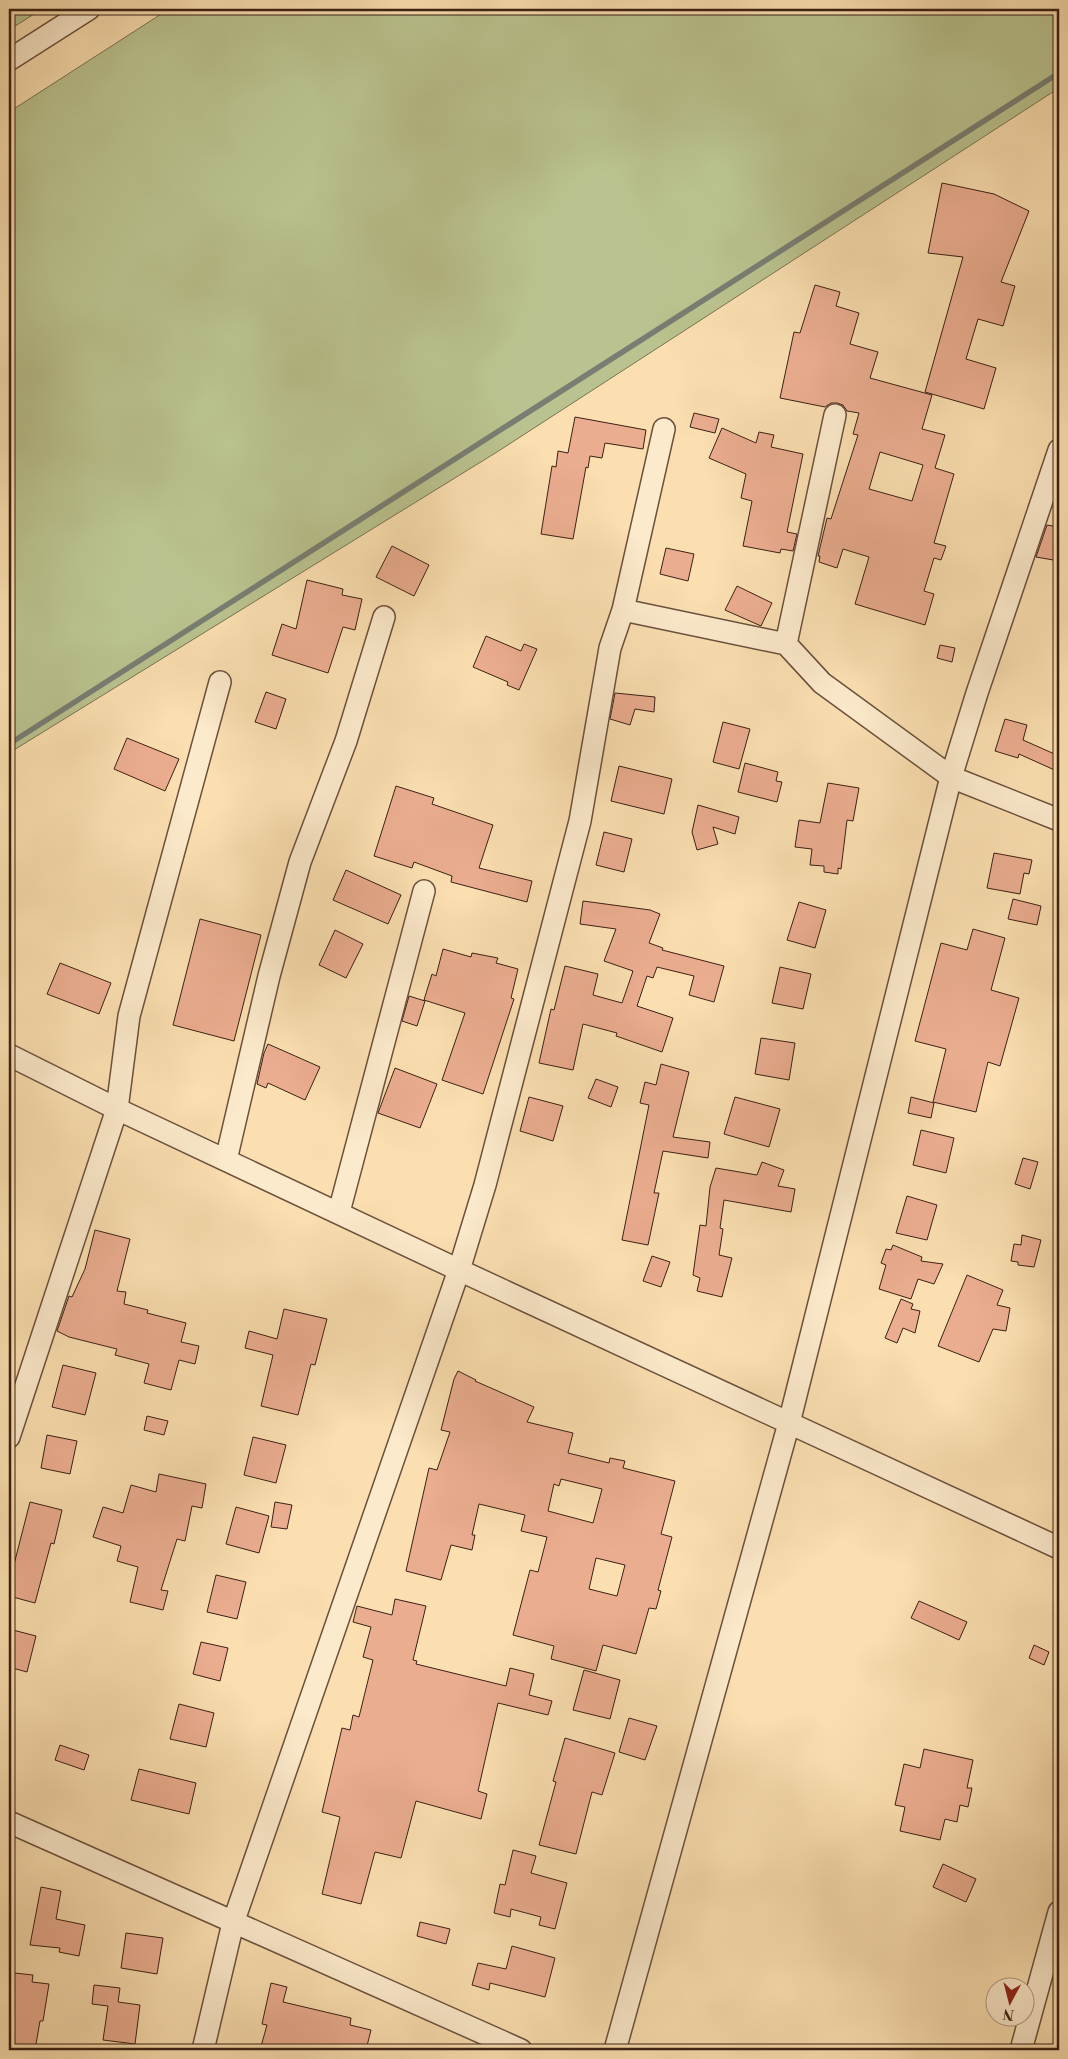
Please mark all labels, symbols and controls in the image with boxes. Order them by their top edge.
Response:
north arrow [986,1976,1036,2026]
text: N [1002,2004,1015,2024]

